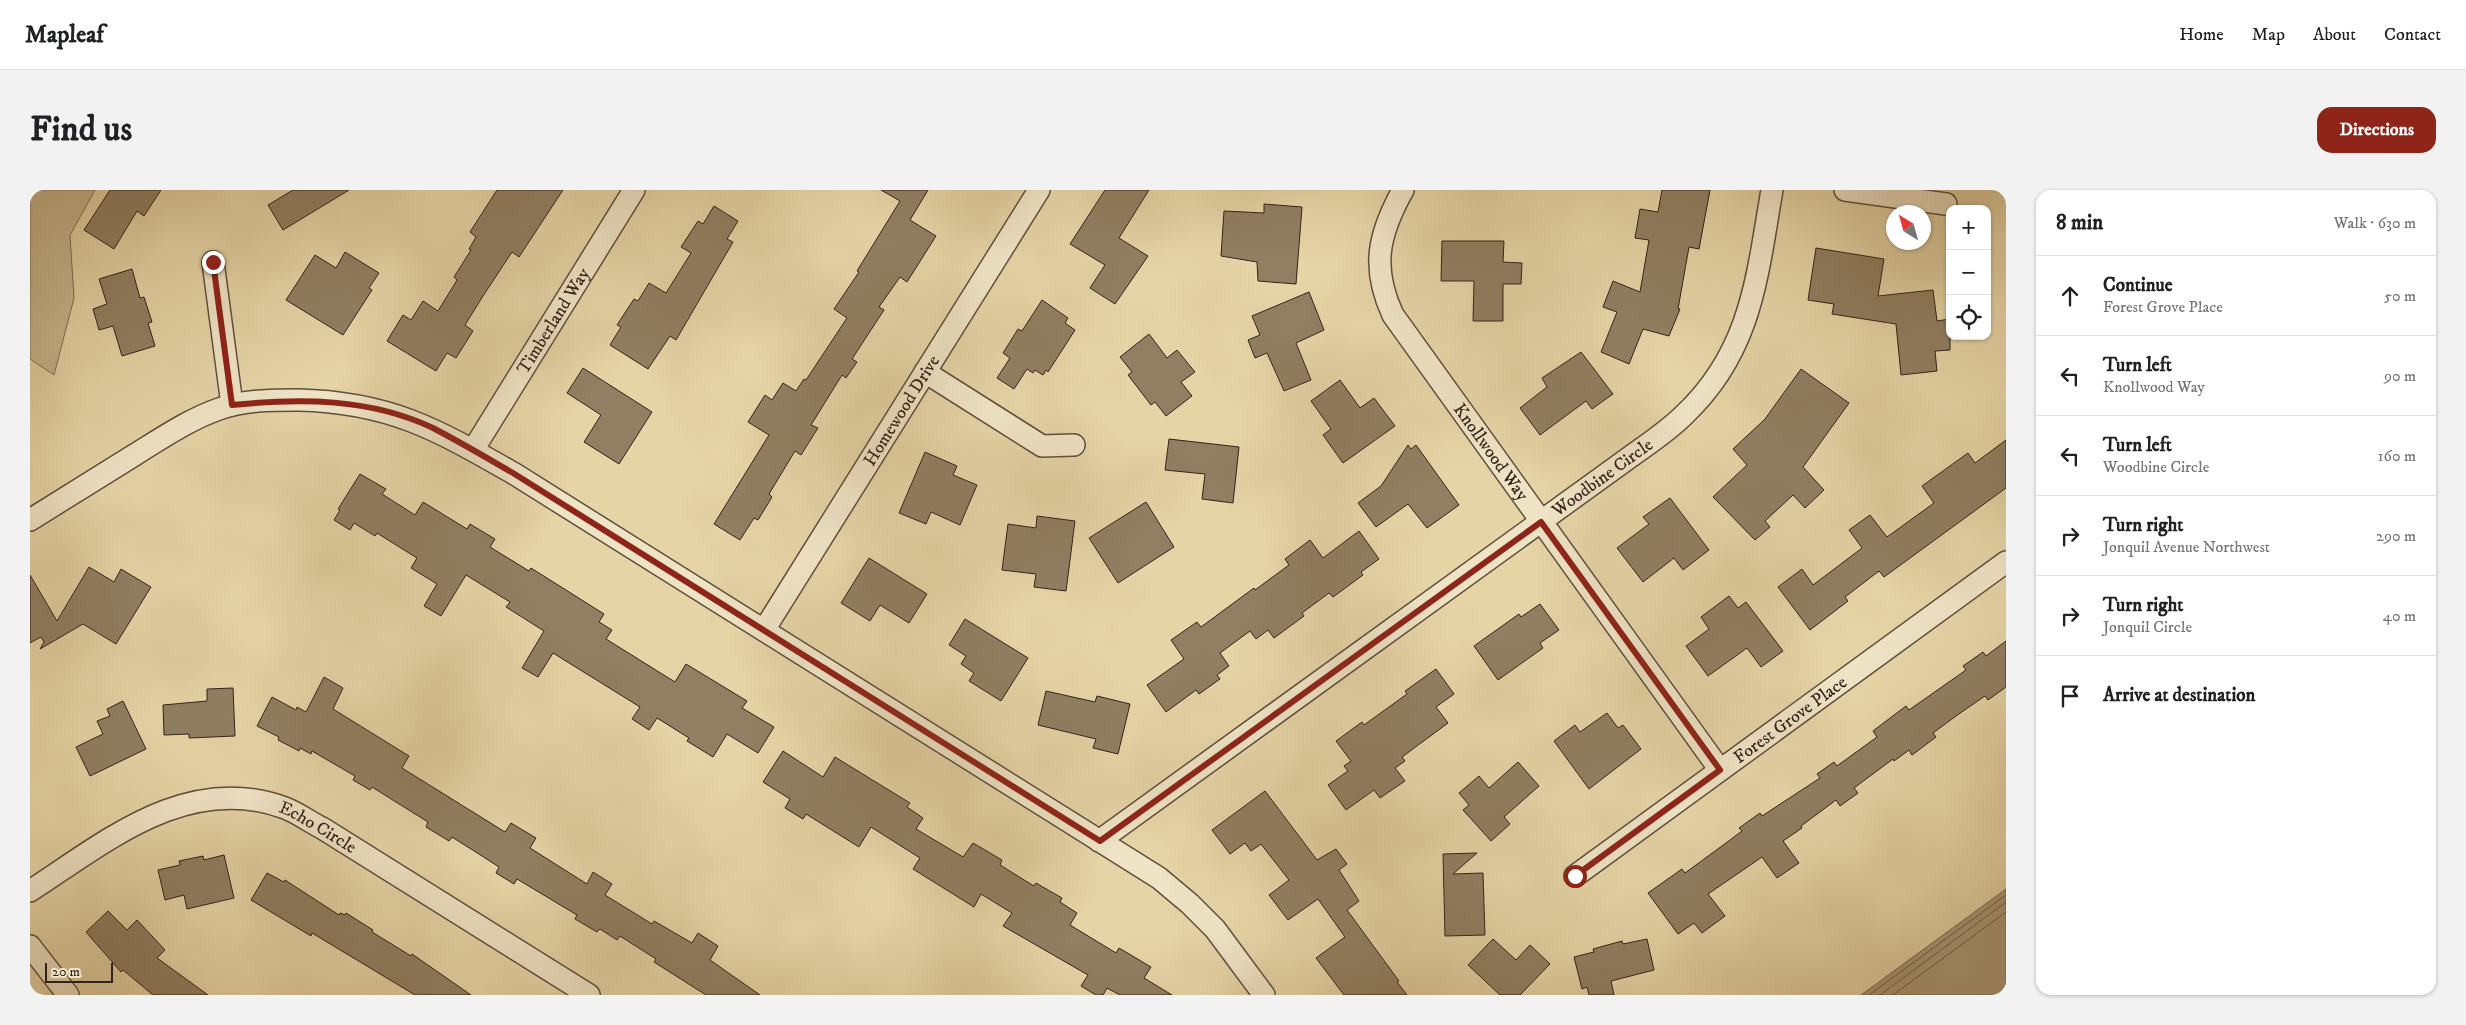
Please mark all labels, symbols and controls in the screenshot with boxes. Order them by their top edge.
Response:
text: Mapleaf [25,20,104,50]
text: Home [2179,24,2224,46]
text: Map [2252,24,2285,46]
text: About [2313,24,2356,46]
text: Contact [2384,24,2441,46]
button: Directions [2317,107,2436,153]
text: Find us [30,108,132,152]
north arrow [1886,205,1931,250]
map controls [1946,205,1991,340]
button: + [1946,205,1991,250]
text: 8 min [2056,210,2103,236]
text: Walk · 630 m [2334,213,2416,233]
button: − [1946,250,1991,295]
route end [202,251,225,274]
street label: Timberland Way [513,264,595,379]
text: Continue [2103,274,2173,297]
icon: ahead [2056,282,2084,310]
text: 50 m [2384,286,2416,306]
button: locate [1946,295,1991,340]
text: Forest Grove Place [2103,297,2223,317]
street label: Homewood Drive [859,351,945,470]
text: Turn left [2103,354,2172,377]
icon: left [2056,362,2084,390]
text: 90 m [2384,366,2416,386]
text: Knollwood Way [2103,377,2205,397]
street label: Knollwood Way [1448,399,1533,506]
street label: Woodbine Circle [1547,434,1658,522]
text: Turn left [2103,434,2172,457]
icon: left [2056,442,2084,470]
text: 160 m [2378,446,2416,466]
text: Woodbine Circle [2103,457,2209,477]
text: Turn right [2103,514,2183,537]
icon: right [2056,522,2084,550]
text: 290 m [2376,526,2416,546]
text: Jonquil Avenue Northwest [2103,537,2270,557]
text: Turn right [2103,594,2183,617]
icon: right [2056,602,2084,630]
text: 40 m [2383,606,2416,626]
text: Jonquil Circle [2103,617,2192,637]
street label: Forest Grove Place [1730,672,1852,769]
icon: arrive [2056,682,2084,710]
text: Arrive at destination [2103,684,2255,707]
street label: Echo Circle [276,797,360,859]
route start [1564,865,1587,888]
scale bar [45,960,112,983]
text: 20 m [52,963,80,981]

